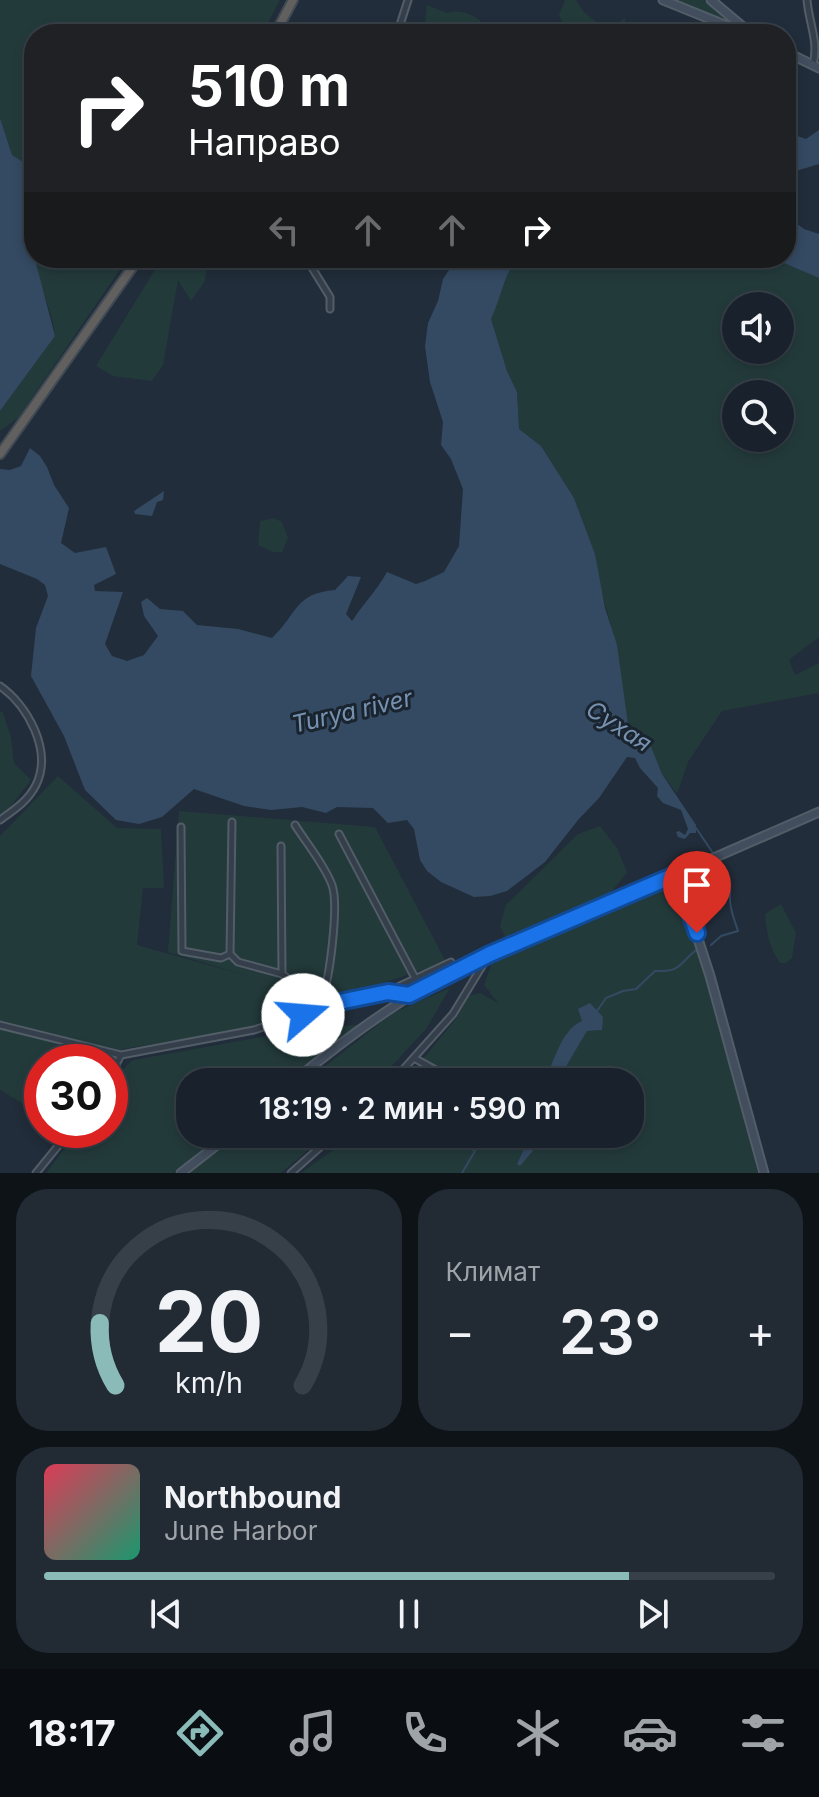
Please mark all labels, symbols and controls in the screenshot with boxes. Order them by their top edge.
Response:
text: 510 m [188,52,350,120]
icon: right [56,56,160,160]
text: Направо [188,120,341,164]
icon: left [262,208,306,252]
icon: ahead [346,208,390,252]
icon: ahead [430,208,474,252]
icon: right [514,208,558,252]
map controls [722,292,794,452]
button: sound [722,292,794,364]
button: search [722,380,794,452]
water label: Turya river [289,683,416,739]
water label: Сухая [581,694,657,758]
pin [663,851,731,933]
icon: arrive [675,863,719,907]
position arrow [261,973,345,1057]
speed limit sign: 30 [24,1044,128,1148]
text: 18:19 · 2 мин · 590 m [259,1090,561,1126]
text: Климат [446,1256,540,1287]
text: 20 [155,1271,263,1372]
text: 23° [559,1296,661,1368]
text: − [446,1305,475,1359]
text: + [746,1305,775,1359]
text: km/h [175,1365,243,1400]
text: Northbound [164,1479,341,1515]
text: June Harbor [164,1515,317,1546]
icon: previous [144,1592,188,1636]
icon: pause [387,1592,431,1636]
icon: next [631,1592,675,1636]
icon: directions [172,1705,228,1761]
icon: music [285,1705,341,1761]
icon: phone [397,1705,453,1761]
icon: climate [510,1705,566,1761]
icon: car [622,1705,678,1761]
icon: filters [735,1705,791,1761]
text: 18:17 [28,1711,116,1755]

